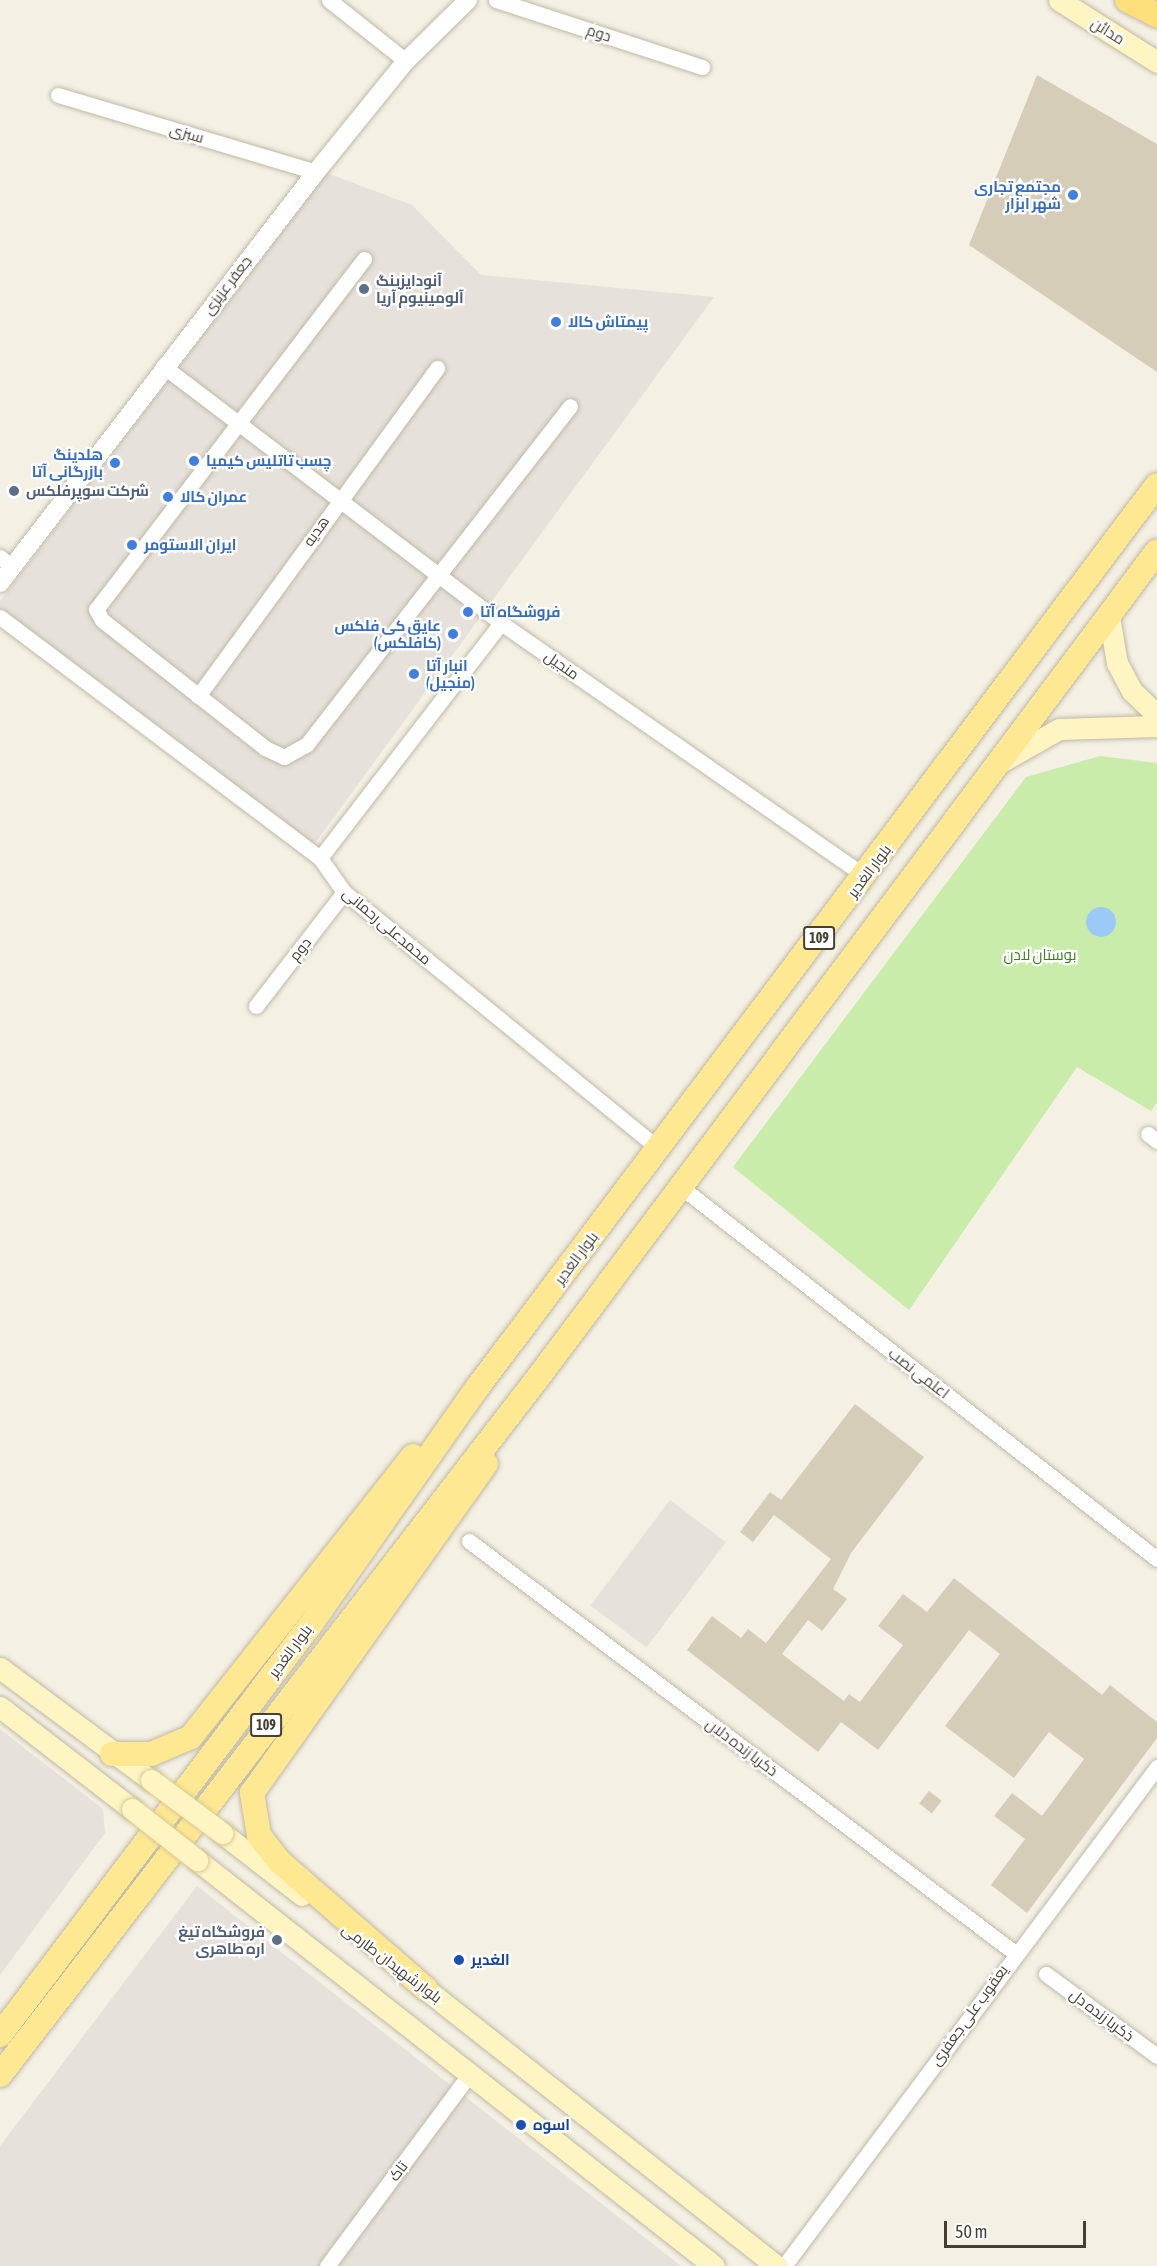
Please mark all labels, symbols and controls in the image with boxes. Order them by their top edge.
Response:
street label: مدائن [1088,14,1128,48]
street label: دوم [584,21,614,45]
street label: سبزی [168,119,206,147]
place label: مجتمع تجاری شهر ابزار [974,177,1061,212]
marker: مجتمع تجاری شهر ابزار [1066,188,1080,202]
street label: جعفر عزیزی [199,252,255,318]
place label: آنودایزینگ آلومینیوم آریا [376,271,464,306]
marker: آنودایزینگ آلومینیوم آریا [357,282,371,296]
place label: پیمتاش کالا [568,313,648,331]
marker: پیمتاش کالا [549,315,563,329]
place label: هلدینگ بازرگانی آتا [32,445,103,480]
place label: چسب تاتلیس کیمیا [206,452,332,470]
marker: چسب تاتلیس کیمیا [187,454,201,468]
marker: هلدینگ بازرگانی آتا [108,456,122,470]
place label: شرکت سوپرفلکس [26,482,149,500]
marker: شرکت سوپرفلکس [7,484,21,498]
place label: عمران کالا [180,488,247,506]
marker: عمران کالا [161,490,175,504]
street label: هدیه [299,512,333,550]
place label: ایران الاستومر [144,536,236,554]
marker: ایران الاستومر [125,538,139,552]
place label: فروشگاه آتا [480,603,560,621]
marker: فروشگاه آتا [461,605,475,619]
place label: عایق کی فلکس (کافلکس) [335,616,441,651]
marker: عایق کی فلکس (کافلکس) [446,627,460,641]
street label: منجیل [541,647,583,683]
place label: انبار آتا (منجیل) [426,656,475,691]
marker: انبار آتا (منجیل) [407,667,421,681]
street label: بلوار الغدیر [843,841,895,901]
street label: محمدعلی رحمانی [339,884,435,968]
road number: 109 [802,927,836,949]
street label: دوم [285,934,315,964]
park label: بوستان لادن [1004,946,1076,964]
street label: بلوار الغدیر [550,1228,602,1288]
street label: اعلمی نصب [885,1344,953,1402]
street label: بلوار الغدیر [264,1621,316,1681]
road number: 109 [250,1714,282,1736]
street label: ذکریا زنده دلان [703,1714,781,1780]
street label: بلوار شهیدان طارمی [338,1920,446,2006]
place label: فروشگاه تیغ اره طاهری [178,1922,265,1957]
marker: فروشگاه تیغ اره طاهری [270,1933,284,1947]
place label: الغدیر [471,1951,510,1969]
marker: الغدیر [452,1953,466,1967]
street label: یعقوب علی جعفری [926,1961,1012,2069]
street label: ذکریا زنده دل [1066,1985,1138,2045]
place label: اسوه [533,2116,570,2134]
marker: اسوه [514,2118,528,2132]
street label: تاک [385,2158,411,2184]
scale bar [947,2209,1090,2247]
text: 50 m [955,2221,987,2242]

